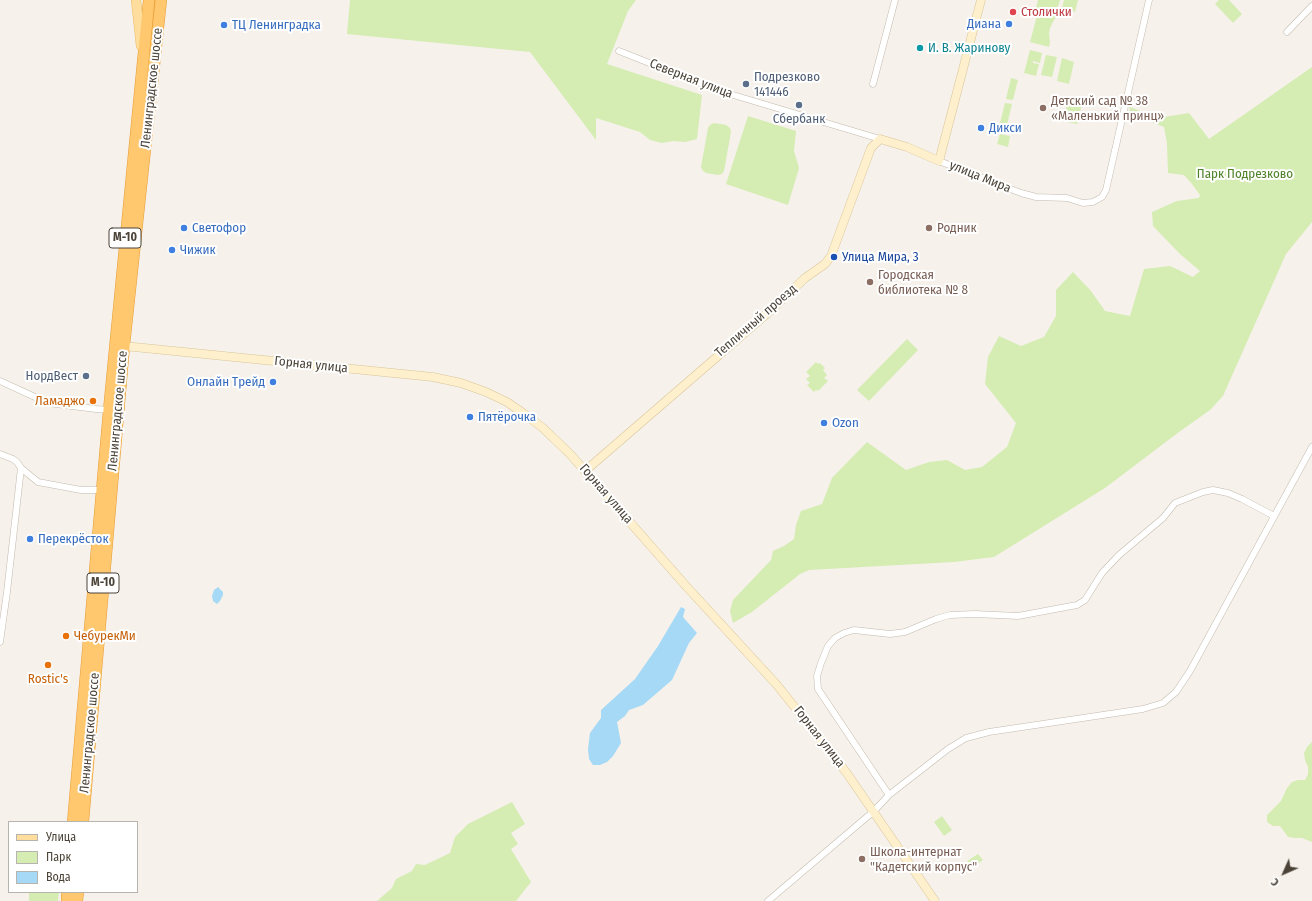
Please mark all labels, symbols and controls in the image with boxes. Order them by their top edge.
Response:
place label: Столички [1021,4,1072,20]
marker: Столички [1008,7,1018,17]
place label: Диана [967,16,1001,32]
place label: ТЦ Ленинградка [232,17,321,33]
marker: Диана [1004,19,1014,29]
marker: ТЦ Ленинградка [219,20,229,30]
street label: Ленинградское шоссе [138,27,166,149]
place label: И. В. Жаринову [928,40,1010,56]
marker: И. В. Жаринову [915,43,925,53]
street label: Северная улица [647,56,735,102]
place label: Подрезково 141446 [754,69,820,100]
marker: Подрезково 141446 [741,79,751,89]
place label: Детский сад № 38 «Маленький принц» [1051,93,1164,124]
marker: Сбербанк [794,100,804,110]
marker: Детский сад № 38 «Маленький принц» [1038,103,1048,113]
place label: Сбербанк [773,111,825,127]
place label: Дикси [989,120,1022,136]
marker: Дикси [976,123,986,133]
street label: улица Мира [947,158,1013,196]
park label: Парк Подрезково [1197,166,1293,182]
place label: Светофор [192,220,246,236]
place label: Родник [937,220,977,236]
marker: Светофор [179,223,189,233]
marker: Родник [924,223,934,233]
road number: М-10 [109,228,141,248]
place label: Чижик [180,242,216,258]
marker: Чижик [167,245,177,255]
place label: Улица Мира, 3 [842,249,919,265]
marker: Улица Мира, 3 [829,252,839,262]
place label: Городская библиотека № 8 [878,267,968,298]
marker: Городская библиотека № 8 [865,277,875,287]
street label: Тепличный проезд [712,281,800,361]
street label: Ленинградское шоссе [105,350,131,472]
street label: Горная улица [273,353,349,377]
place label: НордВест [26,368,78,384]
marker: НордВест [81,371,91,381]
place label: Онлайн Трейд [187,374,265,390]
marker: Онлайн Трейд [268,377,278,387]
place label: Ламаджо [35,393,85,409]
marker: Ламаджо [88,396,98,406]
place label: Пятёрочка [478,409,536,425]
marker: Пятёрочка [465,412,475,422]
place label: Ozon [832,415,859,431]
marker: Ozon [819,418,829,428]
street label: Горная улица [576,461,636,527]
place label: Перекрёсток [38,531,108,547]
marker: Перекрёсток [25,534,35,544]
road number: М-10 [87,573,119,593]
place label: ЧебурекМи [74,628,136,644]
marker: ЧебурекМи [61,631,71,641]
marker: Rostic's [43,660,53,670]
place label: Rostic's [28,671,68,687]
street label: Ленинградское шоссе [77,672,103,794]
street label: Горная улица [790,703,848,771]
legend [8,821,138,893]
text: Улица [46,830,76,844]
place label: Школа-интернат "Кадетский корпус" [870,844,977,875]
text: Парк [46,850,71,864]
north arrow [1264,853,1304,893]
marker: Школа-интернат "Кадетский корпус" [857,854,867,864]
text: Вода [46,870,71,884]
text: С [1269,875,1282,888]

